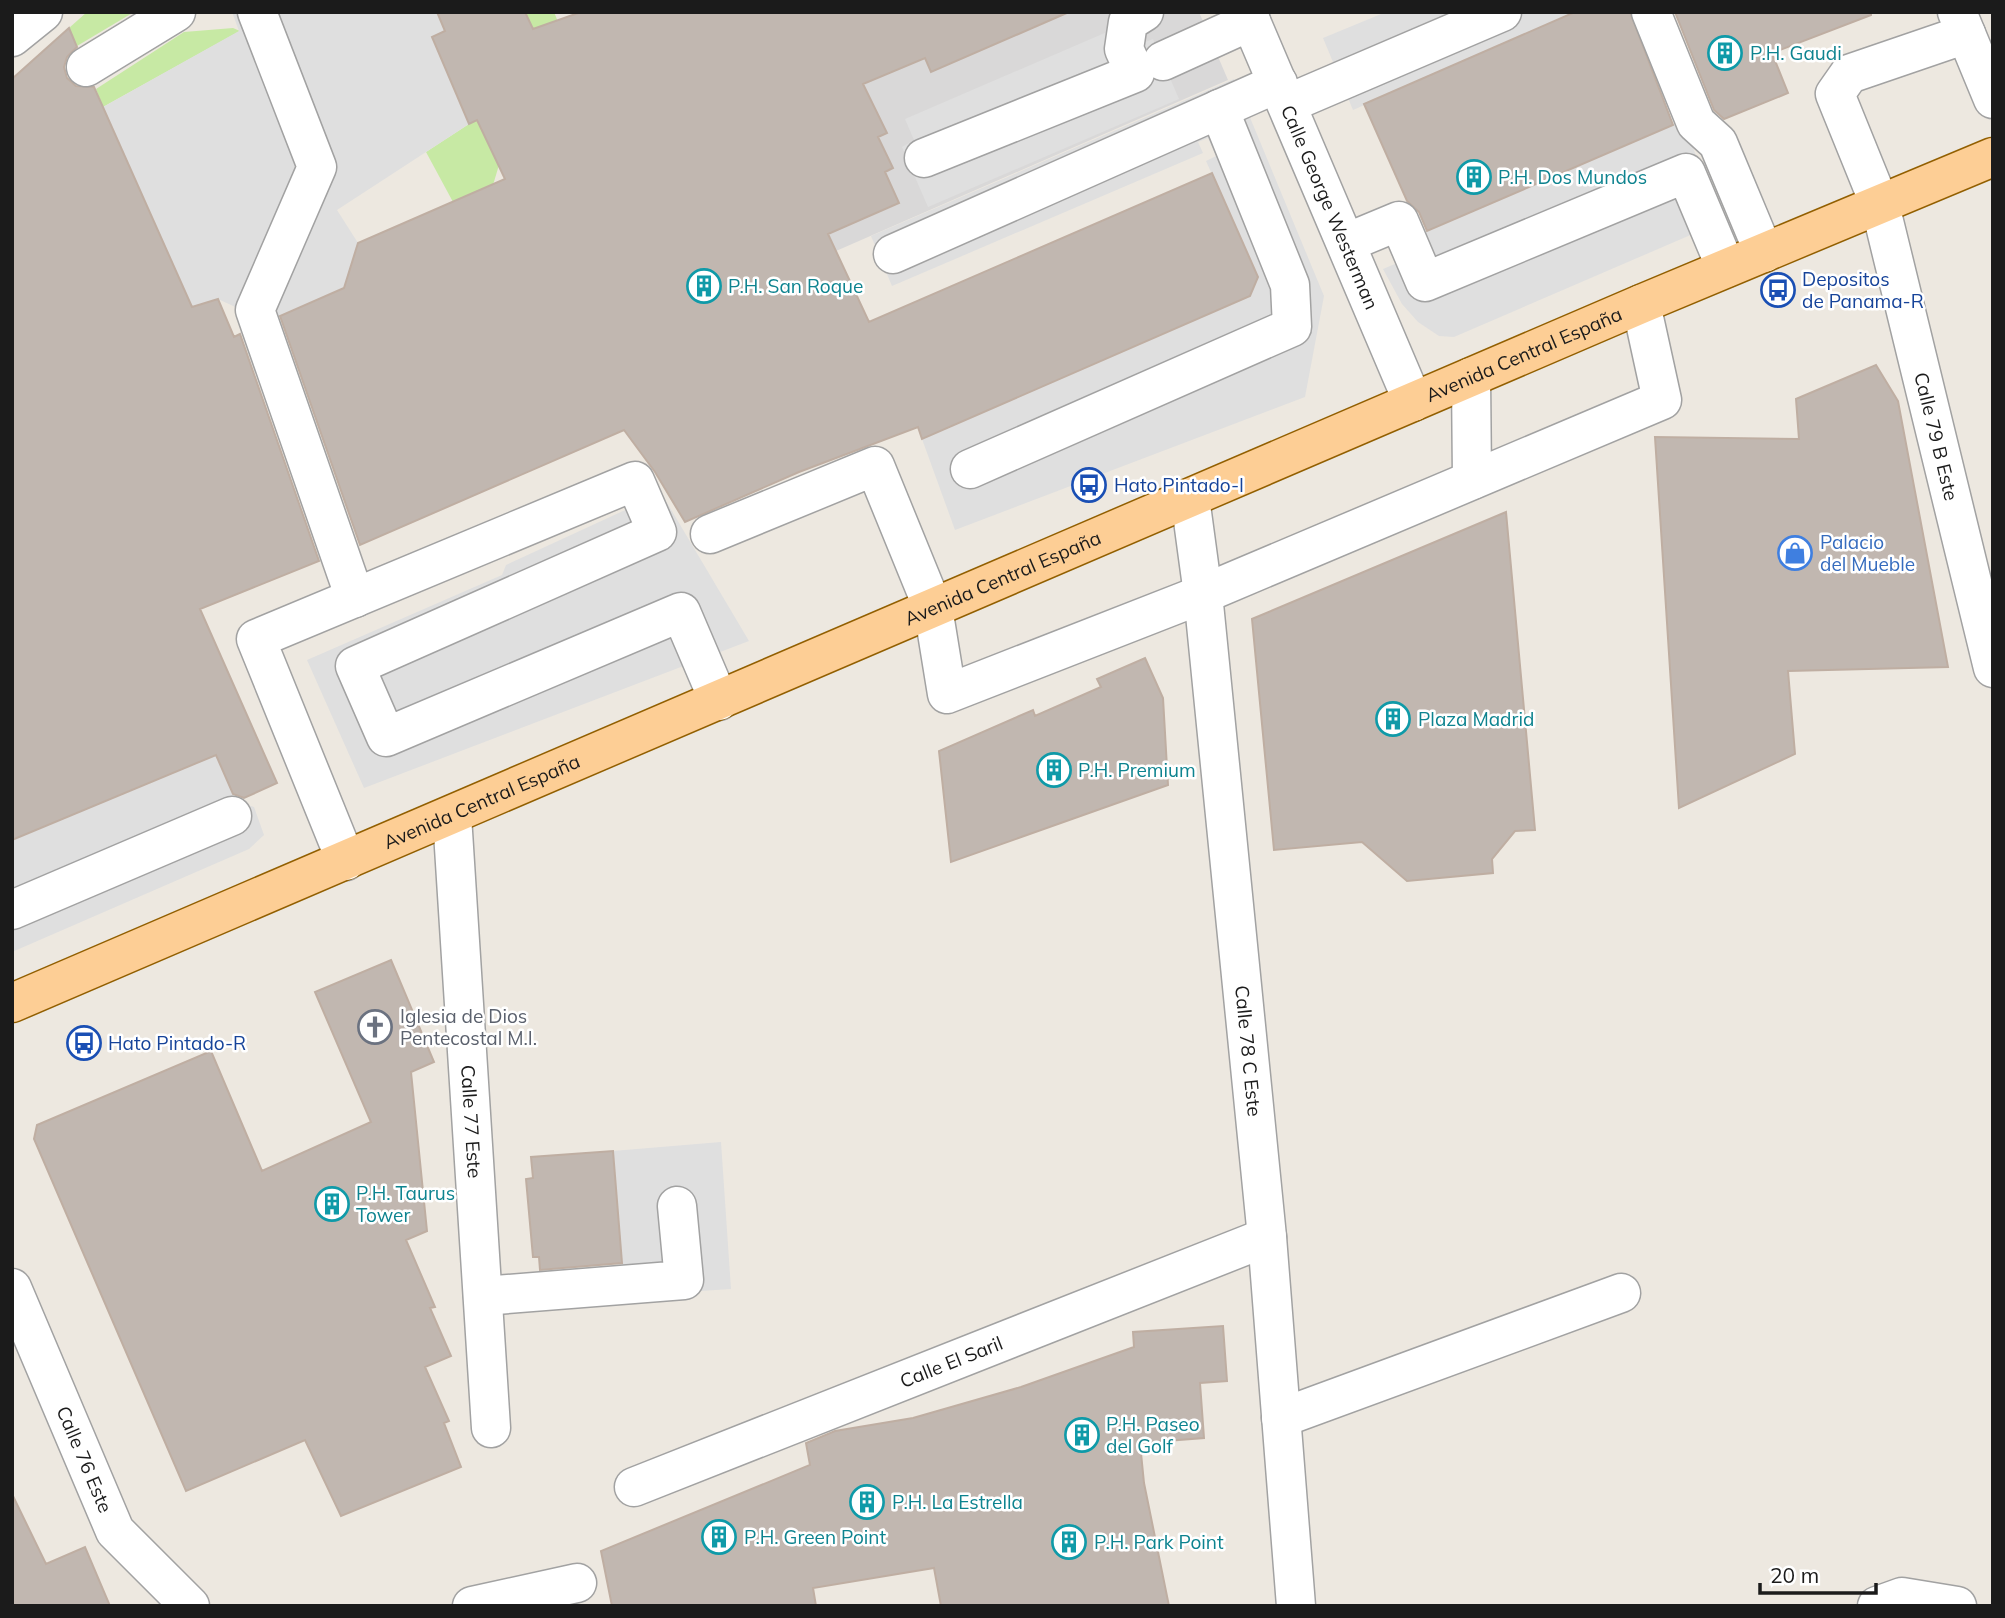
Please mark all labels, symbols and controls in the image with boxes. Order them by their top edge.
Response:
building icon: P.H. Gaudi [1706,34,1744,72]
place label: P.H. Gaudi [1750,41,1842,65]
street label: Calle George Westerman [1276,101,1384,313]
building icon: P.H. Dos Mundos [1455,158,1493,196]
place label: P.H. Dos Mundos [1498,165,1647,189]
building icon: P.H. San Roque [685,267,723,305]
place label: Depositos de Panama-R [1802,267,1924,313]
bus stop icon: Depositos de Panama-R [1759,271,1797,309]
place label: P.H. San Roque [728,274,863,298]
street label: Avenida Central España [1422,302,1626,407]
street label: Calle 79 B Este [1909,370,1964,503]
bus stop icon: Hato Pintado-I [1070,466,1108,504]
place label: Hato Pintado-I [1114,473,1244,497]
street label: Avenida Central España [901,525,1104,631]
place label: Palacio del Mueble [1820,530,1915,576]
shop icon: Palacio del Mueble [1776,534,1814,572]
building icon: Plaza Madrid [1374,700,1412,738]
place label: Plaza Madrid [1418,707,1534,731]
street label: Avenida Central España [380,749,583,854]
building icon: P.H. Premium [1035,751,1073,789]
place label: P.H. Premium [1078,758,1196,782]
street label: Calle 78 C Este [1230,984,1267,1117]
place label: Iglesia de Dios Pentecostal M.I. [400,1004,537,1050]
church icon: Iglesia de Dios Pentecostal M.I. [356,1008,394,1046]
bus stop icon: Hato Pintado-R [65,1024,103,1062]
place label: Hato Pintado-R [108,1031,246,1055]
street label: Calle 77 Este [456,1064,487,1179]
place label: P.H. Taurus Tower [356,1181,455,1227]
building icon: P.H. Taurus Tower [313,1185,351,1223]
street label: Calle El Saril [896,1331,1006,1393]
street label: Calle 76 Este [51,1402,118,1516]
place label: P.H. Paseo del Golf [1106,1412,1200,1458]
building icon: P.H. Paseo del Golf [1063,1416,1101,1454]
building icon: P.H. La Estrella [848,1483,886,1521]
place label: P.H. La Estrella [892,1490,1023,1514]
building icon: P.H. Green Point [700,1518,738,1556]
building icon: P.H. Park Point [1050,1523,1088,1561]
place label: P.H. Green Point [744,1525,886,1549]
place label: P.H. Park Point [1094,1530,1224,1554]
scale bar [1760,1552,1876,1596]
text: 20 m [1770,1562,1819,1588]

